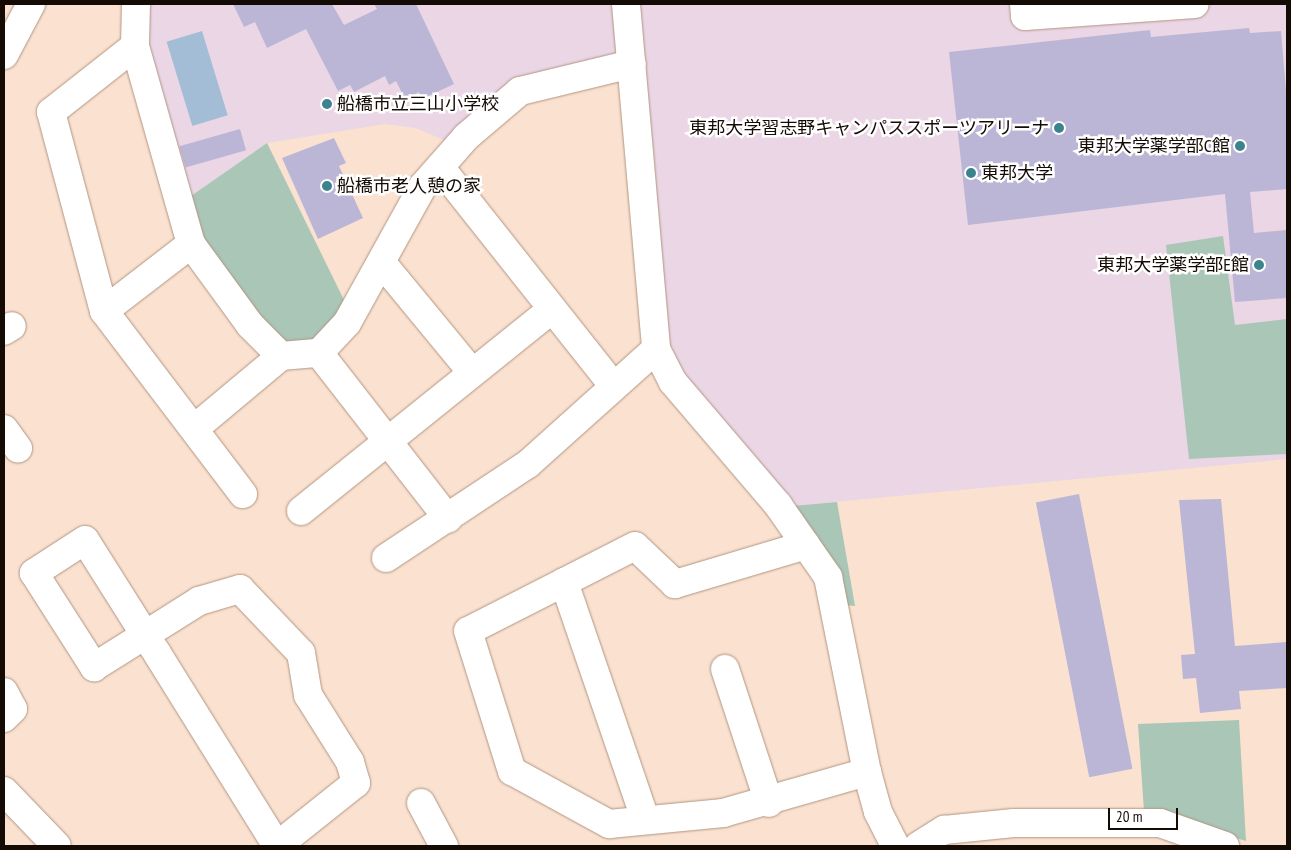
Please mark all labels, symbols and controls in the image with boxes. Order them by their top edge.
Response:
place label: 船橋市立三山小学校 [337,93,499,115]
marker: 船橋市立三山小学校 [321,98,333,110]
place label: 東邦大学習志野キャンパススポーツアリーナ [689,117,1049,139]
marker: 東邦大学習志野キャンパススポーツアリーナ [1053,122,1065,134]
place label: 東邦大学薬学部C館 [1078,135,1230,157]
marker: 東邦大学薬学部C館 [1234,140,1246,152]
place label: 東邦大学 [981,162,1053,184]
marker: 東邦大学 [965,167,977,179]
place label: 船橋市老人憩の家 [337,175,481,197]
marker: 船橋市老人憩の家 [321,180,333,192]
place label: 東邦大学薬学部E館 [1097,254,1249,276]
marker: 東邦大学薬学部E館 [1253,259,1265,271]
scale bar [1111,798,1181,830]
text: 20 m [1116,807,1142,826]

